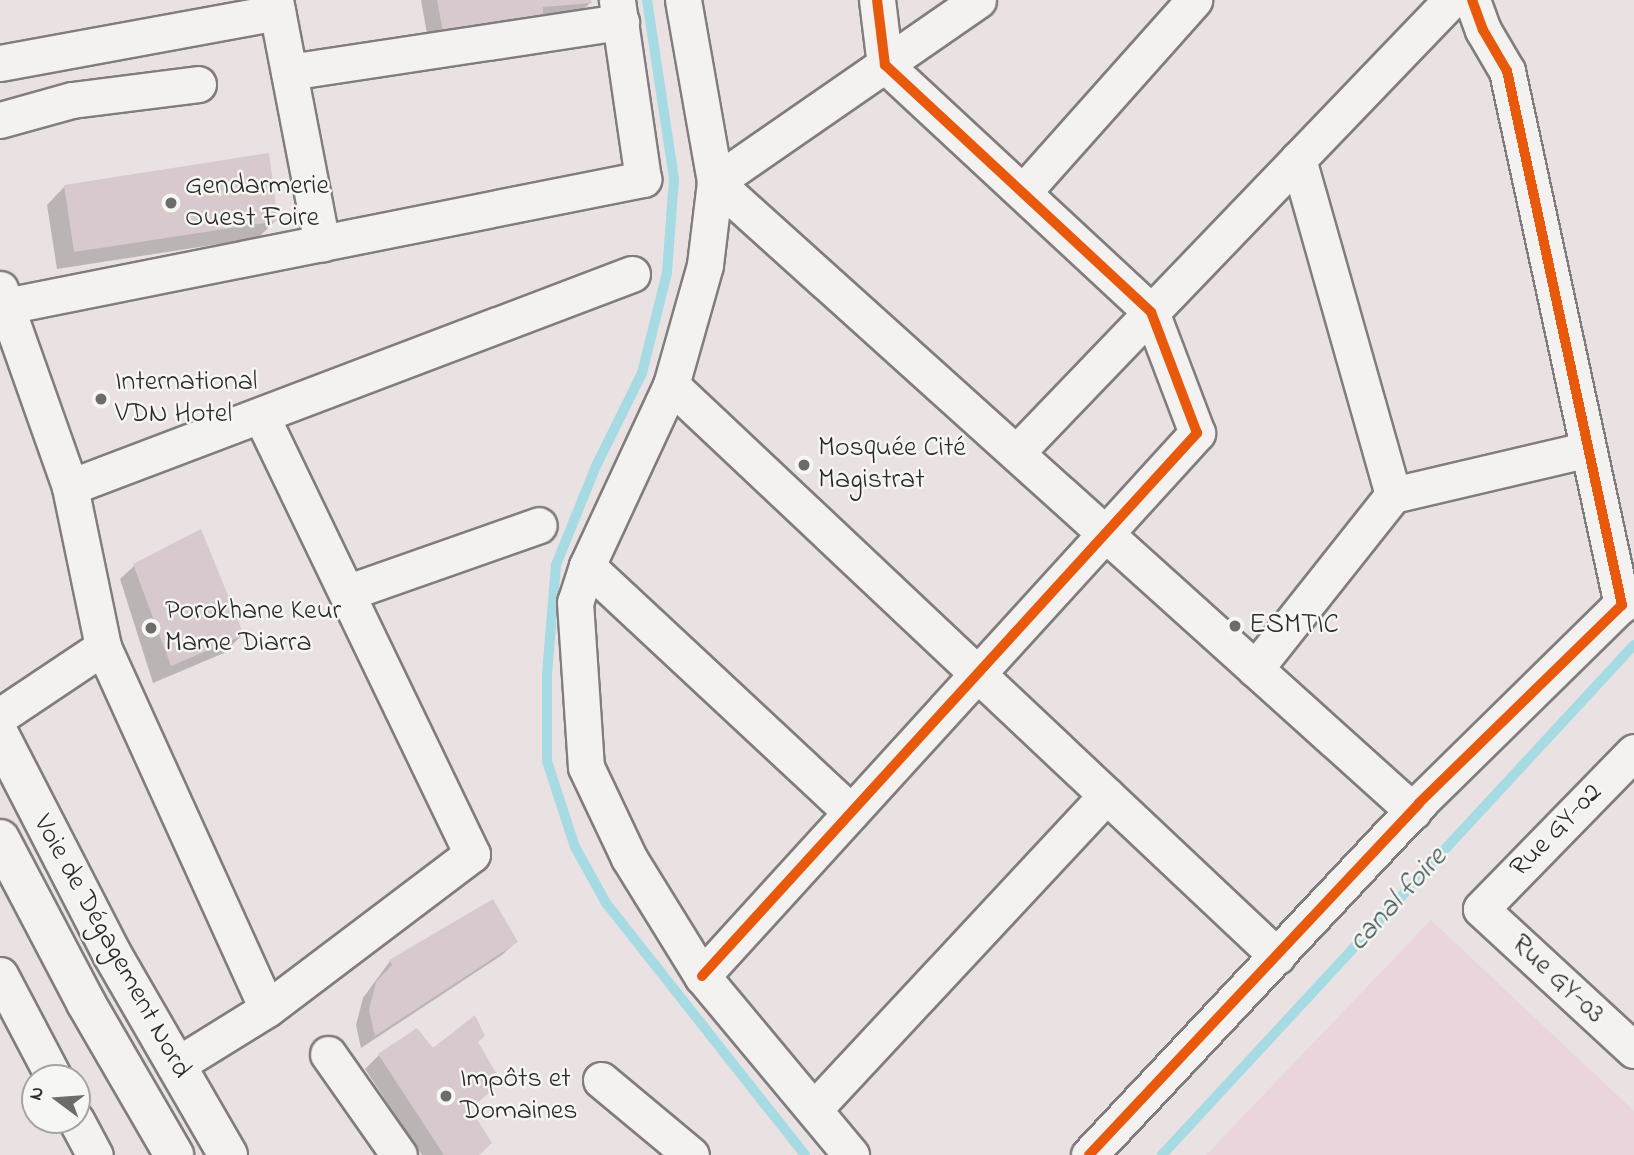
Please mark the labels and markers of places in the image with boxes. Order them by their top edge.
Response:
place label: Gendarmerie Ouest Foire [185,170,329,236]
marker: Gendarmerie Ouest Foire [163,195,179,211]
place label: International VDN Hotel [115,366,258,432]
marker: International VDN Hotel [93,391,109,407]
place label: Mosquée Cité Magistrat [818,432,966,498]
marker: Mosquée Cité Magistrat [796,457,812,473]
place label: Porokhane Keur Mame Diarra [165,595,341,661]
place label: ESMTIC [1249,609,1339,643]
marker: ESMTIC [1227,618,1243,634]
marker: Porokhane Keur Mame Diarra [143,620,159,636]
place label: Impôts et Domaines [460,1063,578,1129]
marker: Impôts et Domaines [438,1088,454,1104]

